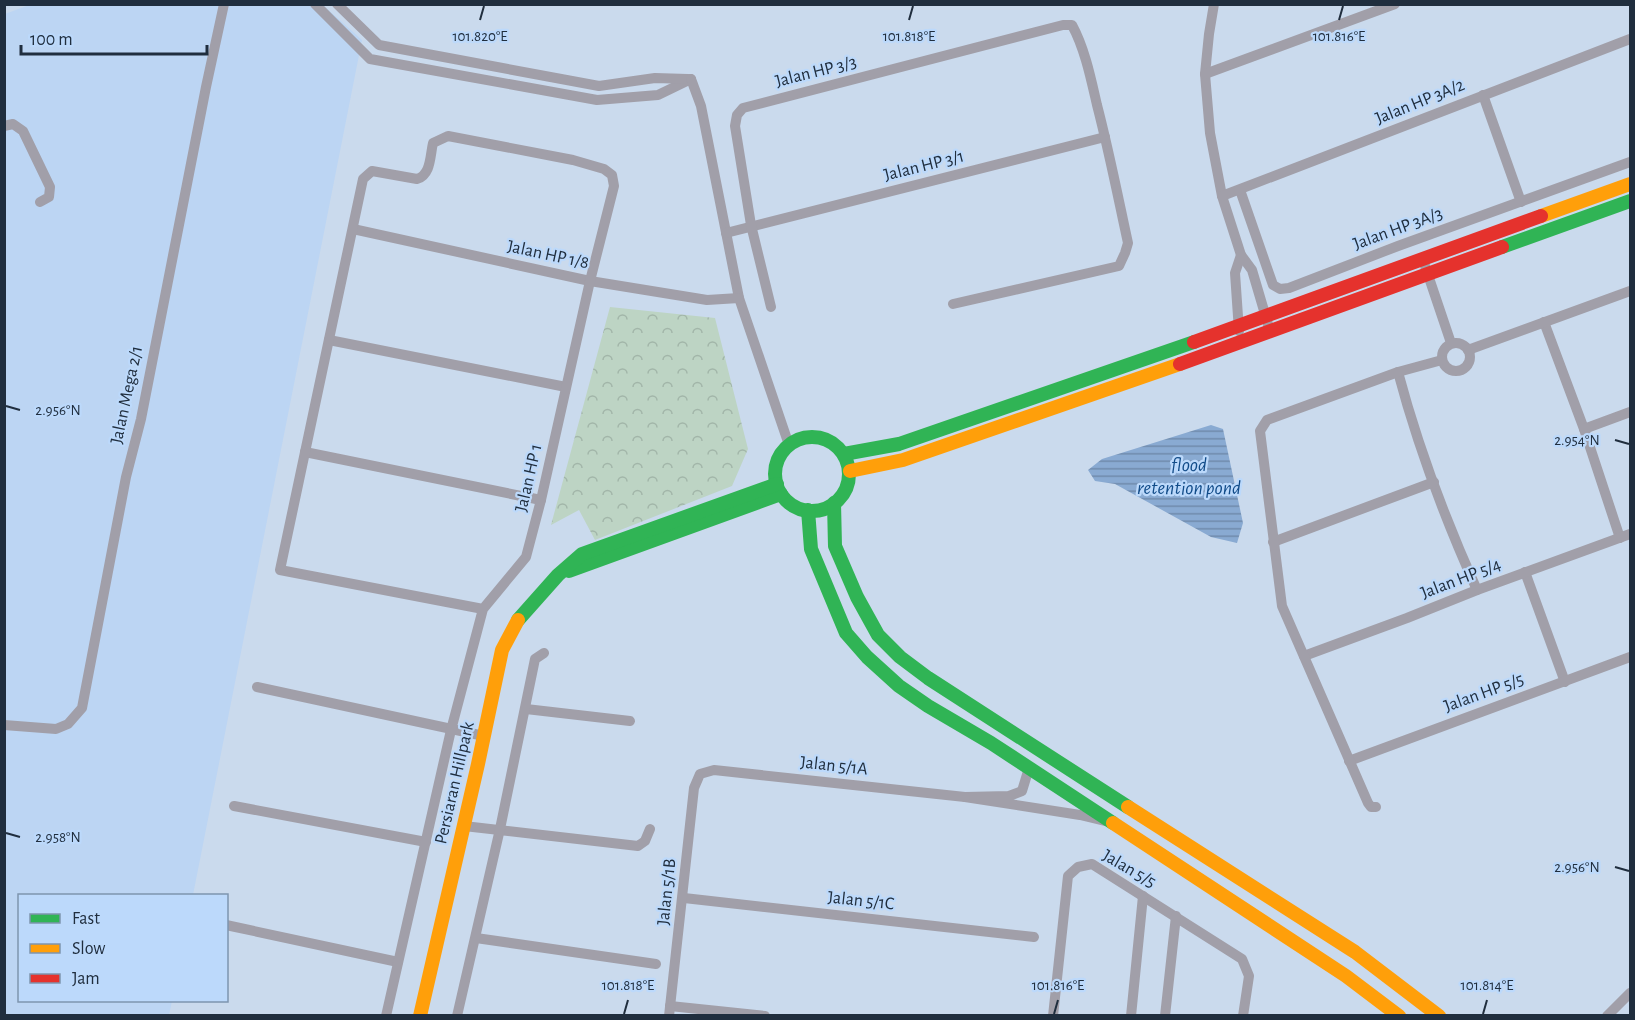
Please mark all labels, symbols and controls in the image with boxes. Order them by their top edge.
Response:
scale bar [21,18,207,56]
text: 101.820°E [452,29,508,44]
text: 101.818°E [883,29,935,44]
text: 101.816°E [1313,29,1365,44]
text: 100 m [30,31,73,49]
street label: Jalan HP 3/3 [774,53,858,91]
street label: Jalan HP 3A/2 [1373,76,1467,128]
street label: Jalan HP 3/1 [882,147,966,185]
street label: Jalan HP 3A/3 [1351,205,1445,253]
street label: Jalan HP 1/8 [506,238,590,272]
street label: Jalan Mega 2/1 [108,344,146,446]
text: 2.956°N [35,403,81,418]
text: 2.954°N [1554,433,1600,448]
street label: Jalan HP 1 [512,442,546,514]
water label: flood retention pond [1137,455,1241,498]
street label: Jalan HP 5/4 [1418,555,1504,603]
street label: Jalan HP 5/5 [1442,670,1526,716]
street label: Persiaran Hillpark [432,719,478,846]
street label: Jalan 5/1A [799,754,869,779]
text: 2.958°N [35,830,81,845]
street label: Jalan 5/5 [1099,847,1159,891]
street label: Jalan 5/1B [655,858,679,926]
text: 2.956°N [1554,860,1600,875]
street label: Jalan 5/1C [827,889,895,913]
legend [18,894,228,1002]
text: Fast [72,910,100,928]
text: Slow [72,940,105,958]
text: Jam [72,970,100,988]
text: 101.818°E [602,978,654,993]
text: 101.816°E [1032,978,1084,993]
text: 101.814°E [1461,978,1513,993]

